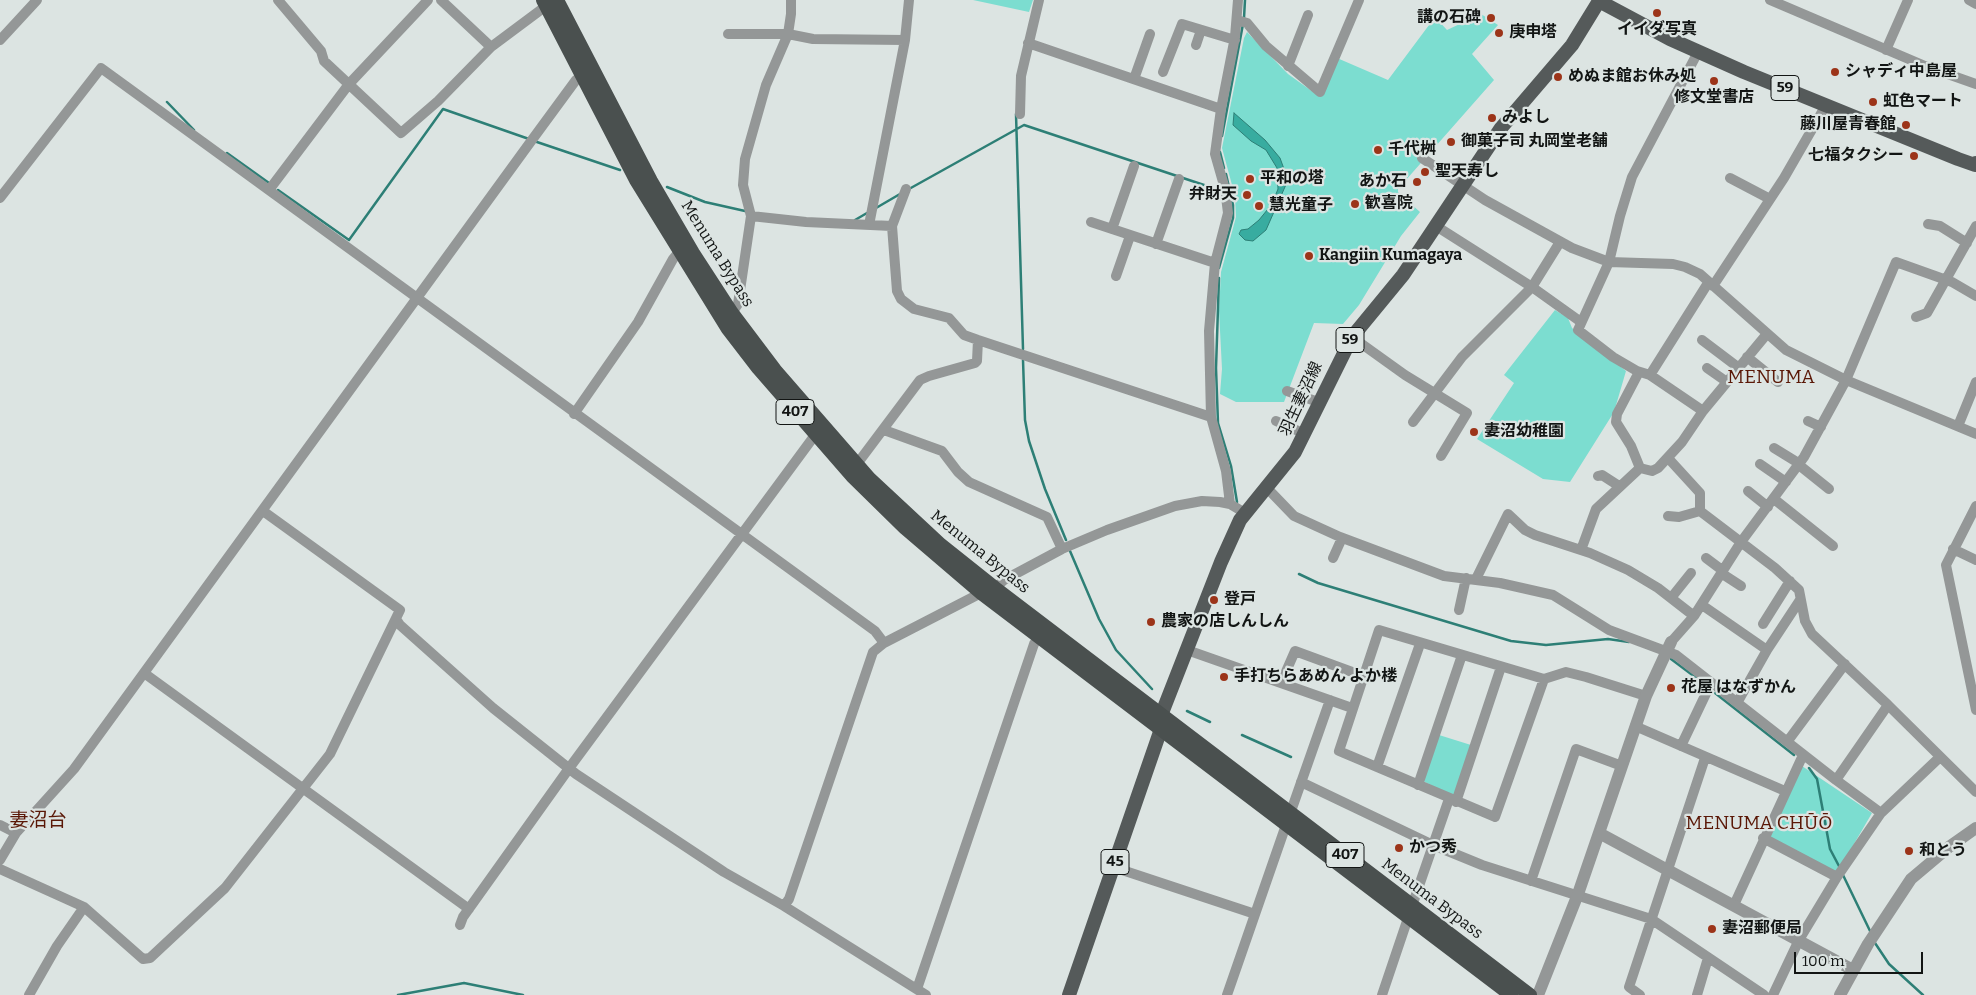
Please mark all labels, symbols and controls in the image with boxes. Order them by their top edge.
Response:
marker: イイダ写真 [1651,7,1663,19]
place label: 講の石碑 [1417,8,1481,28]
marker: 講の石碑 [1485,12,1497,24]
place label: イイダ写真 [1617,20,1697,40]
place label: 庚申塔 [1509,23,1557,43]
marker: 庚申塔 [1493,27,1505,39]
place label: シャディ中島屋 [1845,62,1957,82]
marker: シャディ中島屋 [1829,66,1841,78]
place label: めぬま館お休み処 [1568,67,1696,87]
marker: めぬま館お休み処 [1552,71,1564,83]
marker: 修文堂書店 [1708,75,1720,87]
road number: 59 [1771,76,1799,100]
place label: 修文堂書店 [1674,88,1754,108]
place label: 虹色マート [1883,92,1963,112]
marker: 虹色マート [1867,96,1879,108]
place label: みよし [1502,108,1550,128]
marker: みよし [1486,112,1498,124]
place label: 藤川屋青春館 [1800,115,1896,135]
marker: 藤川屋青春館 [1900,119,1912,131]
place label: 御菓子司 丸岡堂老舗 [1461,132,1608,152]
marker: 御菓子司 丸岡堂老舗 [1445,136,1457,148]
place label: 千代桝 [1388,140,1436,160]
marker: 千代桝 [1372,144,1384,156]
place label: 七福タクシー [1808,146,1904,166]
marker: 七福タクシー [1908,150,1920,162]
place label: 聖天寿し [1435,162,1499,182]
marker: 聖天寿し [1419,166,1431,178]
place label: 平和の塔 [1260,169,1324,189]
place label: あか石 [1359,172,1407,192]
marker: 平和の塔 [1244,173,1256,185]
marker: あか石 [1411,176,1423,188]
place label: 弁財天 [1189,185,1237,205]
marker: 弁財天 [1241,189,1253,201]
place label: 歓喜院 [1365,194,1413,214]
place label: 慧光童子 [1269,196,1333,216]
street label: Menuma Bypass [677,197,757,311]
marker: 歓喜院 [1349,198,1361,210]
marker: 慧光童子 [1253,200,1265,212]
place label: Kangiin Kumagaya [1319,246,1462,266]
marker: Kangiin Kumagaya [1303,250,1315,262]
road number: 59 [1336,328,1364,352]
street label: 羽生妻沼線 [1275,359,1327,439]
district label: MENUMA [1723,367,1819,389]
road number: 407 [776,400,814,424]
place label: 妻沼幼稚園 [1484,422,1564,442]
marker: 妻沼幼稚園 [1468,426,1480,438]
street label: Menuma Bypass [927,506,1033,598]
place label: 登戸 [1224,590,1256,610]
marker: 登戸 [1208,594,1220,606]
place label: 農家の店しんしん [1161,612,1289,632]
marker: 農家の店しんしん [1145,616,1157,628]
place label: 手打ちらあめん よか楼 [1234,667,1397,687]
marker: 手打ちらあめん よか楼 [1218,671,1230,683]
place label: 花屋 はなずかん [1681,678,1796,698]
marker: 花屋 はなずかん [1665,682,1677,694]
district label: 妻沼台 [10,810,66,832]
district label: MENUMA CHŪŌ [1679,813,1839,835]
place label: かつ秀 [1409,838,1457,858]
place label: 和とう [1919,841,1967,861]
road number: 407 [1326,842,1364,868]
marker: かつ秀 [1393,842,1405,854]
marker: 和とう [1903,845,1915,857]
road number: 45 [1101,850,1129,874]
street label: Menuma Bypass [1378,855,1486,943]
place label: 妻沼郵便局 [1722,919,1802,939]
marker: 妻沼郵便局 [1706,923,1718,935]
scale bar [1796,942,1925,974]
text: 100 m [1802,952,1845,970]

